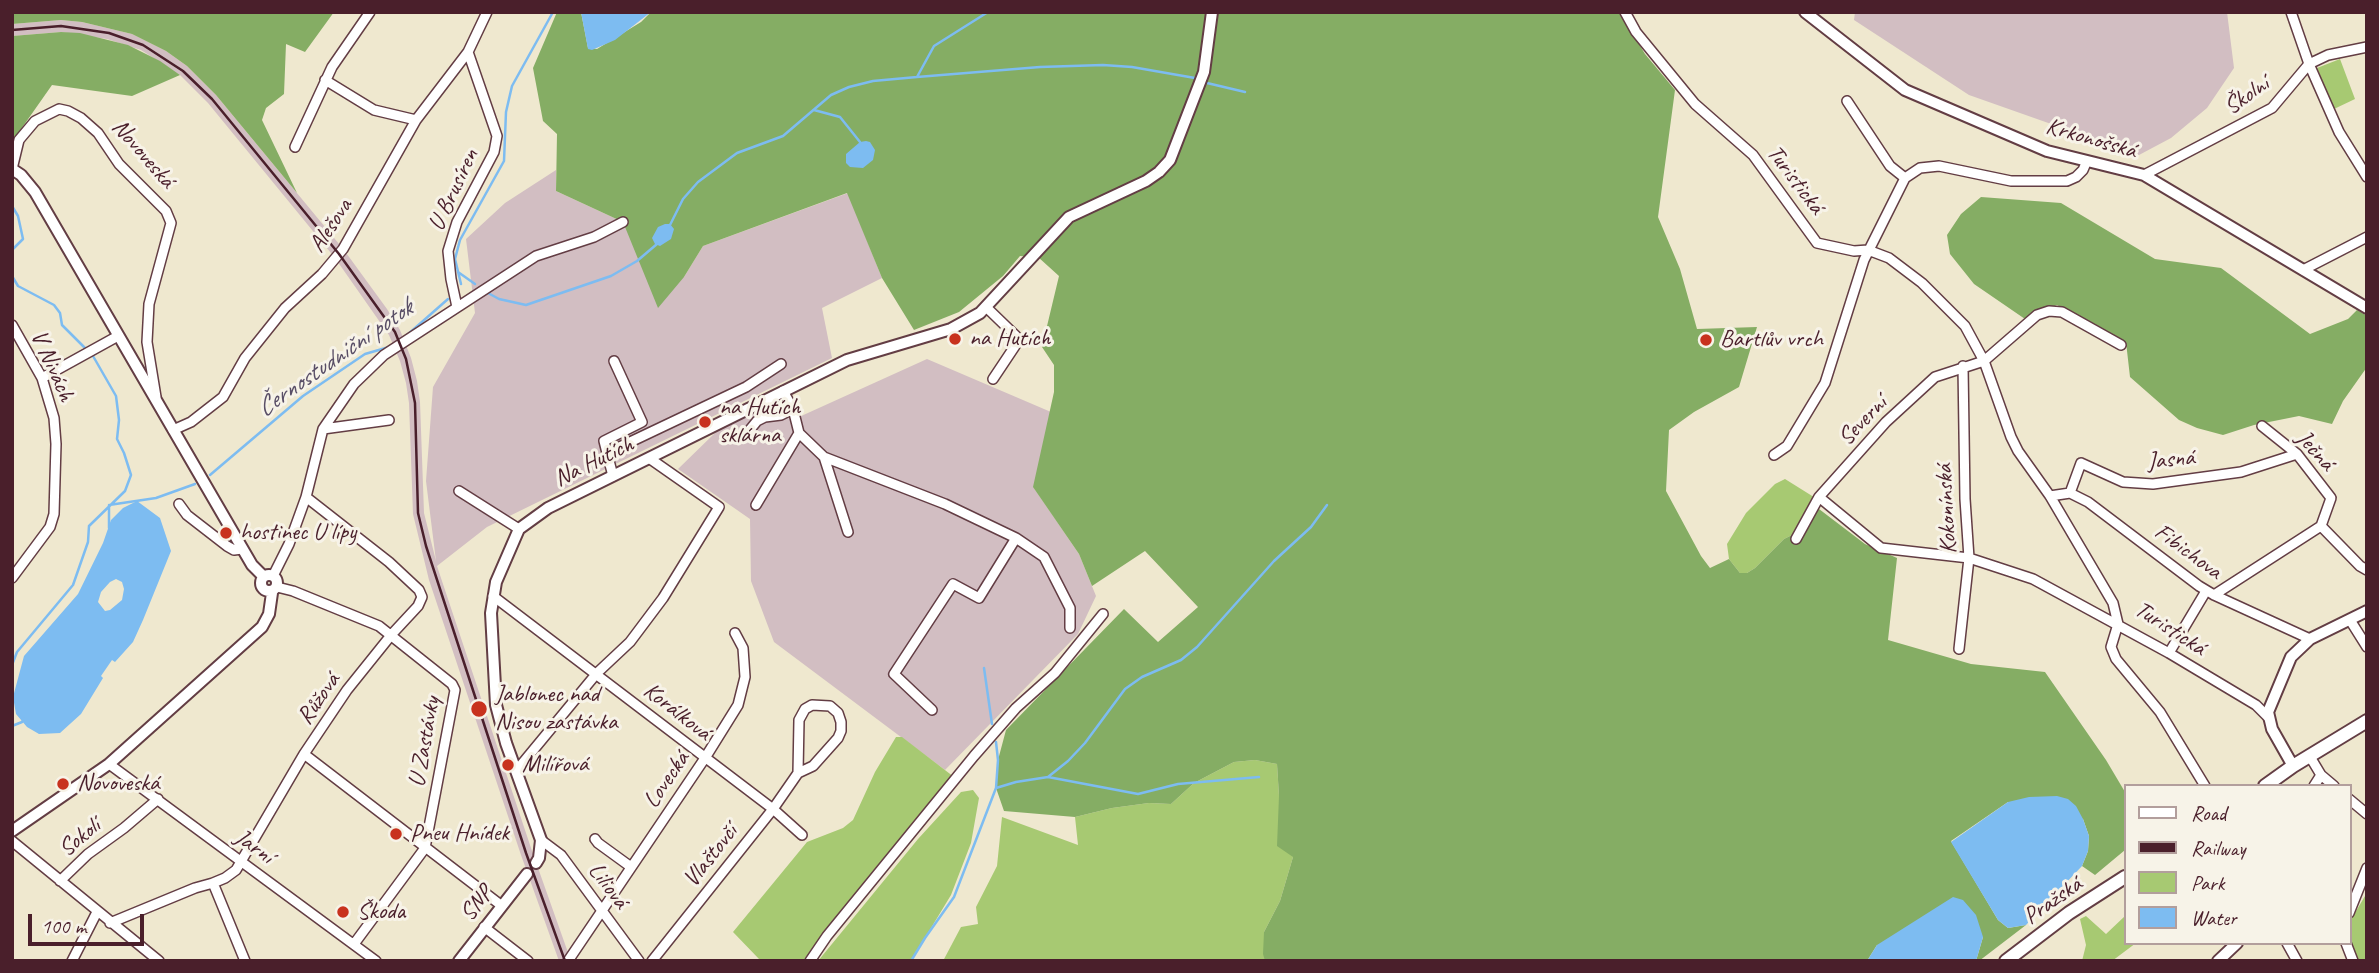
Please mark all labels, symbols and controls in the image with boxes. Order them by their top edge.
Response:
street label: Školní [2219,70,2275,122]
street label: Krkonošská [2042,112,2140,166]
street label: Novoveská [105,113,181,195]
street label: Turistická [1760,140,1830,220]
street label: U Brusíren [423,144,485,236]
street label: Alešova [303,194,359,258]
water label: Černostudniční potok [251,294,419,424]
place label: na Hutích [969,325,1050,353]
street label: V Nivách [24,326,80,406]
place label: Bartlův vrch [1720,326,1823,354]
marker: na Hutích [947,331,963,347]
marker: Bartlův vrch [1698,332,1714,348]
street label: Severní [1832,390,1894,452]
place label: na Hutích sklárna [719,394,800,450]
marker: na Hutích sklárna [697,414,713,430]
street label: Ječná [2289,425,2341,477]
street label: Na Hutích [550,430,638,494]
street label: Jasná [2146,444,2196,476]
street label: Kokonínská [1930,463,1964,555]
street label: Fibichova [2149,518,2227,586]
place label: hostinec U lípy [240,519,356,547]
marker: hostinec U lípy [218,525,234,541]
street label: Turistická [2129,595,2211,663]
street label: Růžová [291,668,347,730]
street label: Korálková [637,677,717,747]
place label: Jablonec nad Nisou zastávka [495,681,618,737]
street label: U Zastávky [403,694,447,790]
marker: Jablonec nad Nisou zastávka [469,699,489,719]
street label: Lovecká [638,746,696,814]
place label: Milířová [522,751,588,779]
marker: Milířová [500,757,516,773]
place label: Novoveská [77,770,160,798]
marker: Novoveská [55,776,71,792]
legend [2124,784,2351,945]
text: Road [2191,800,2226,826]
street label: Sokolí [53,812,107,864]
street label: Vlaštovčí [678,819,744,893]
place label: Pneu Hnídek [410,820,509,848]
street label: Jarní [229,823,279,871]
marker: Pneu Hnídek [388,826,404,842]
text: Railway [2191,835,2245,861]
street label: Liliová [581,857,635,915]
text: Park [2191,870,2224,896]
street label: Pražská [2018,871,2088,931]
street label: SNP [454,881,500,927]
place label: Škoda [357,898,405,926]
scale bar [32,900,147,944]
marker: Škoda [335,904,351,920]
text: Water [2191,905,2237,931]
text: 100 m [41,913,86,939]

